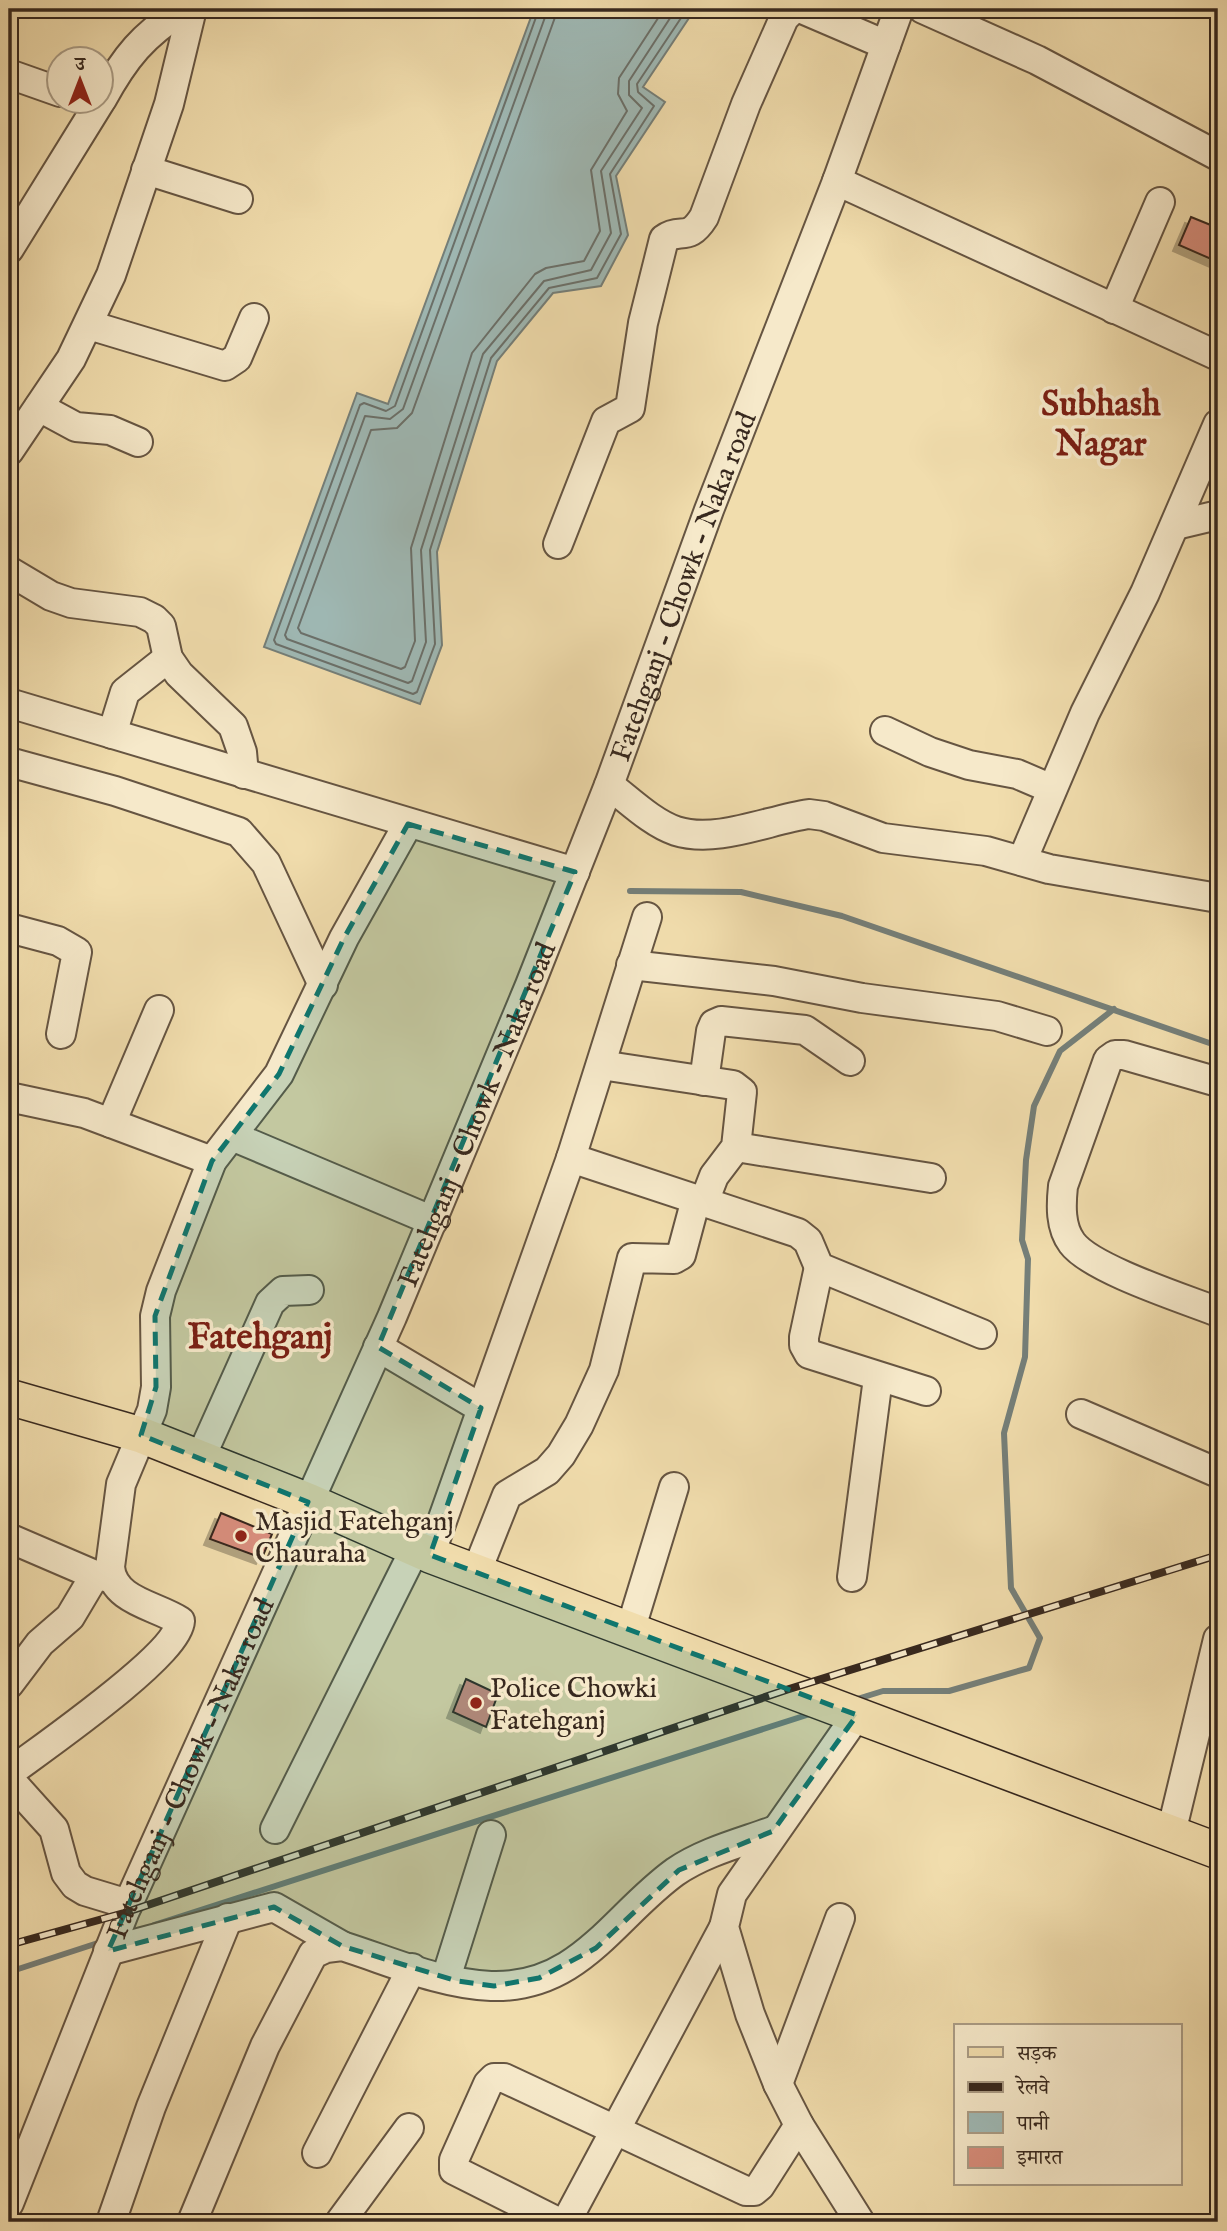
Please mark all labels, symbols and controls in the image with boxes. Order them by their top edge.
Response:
north arrow [46,46,116,116]
text: उ [73,53,86,77]
district label: Subhash Nagar [1041,383,1161,468]
street label: Fatehganj - Chowk - Naka road [604,407,766,767]
street label: Fatehganj - Chowk - Naka road [391,938,565,1293]
district label: Fatehganj [188,1316,332,1361]
place label: Masjid Fatehganj Chauraha [255,1505,454,1572]
marker: Masjid Fatehganj Chauraha [233,1528,249,1544]
street label: Fatehganj - Chowk - Naka road [100,1593,283,1945]
place label: Police Chowki Fatehganj [490,1672,657,1739]
marker: Police Chowki Fatehganj [468,1695,484,1711]
legend [954,2024,1182,2186]
text: सड़क [1016,2041,1057,2068]
text: रेलवे [1014,2075,1051,2102]
text: पानी [1016,2111,1050,2138]
text: इमारत [1016,2145,1064,2172]

